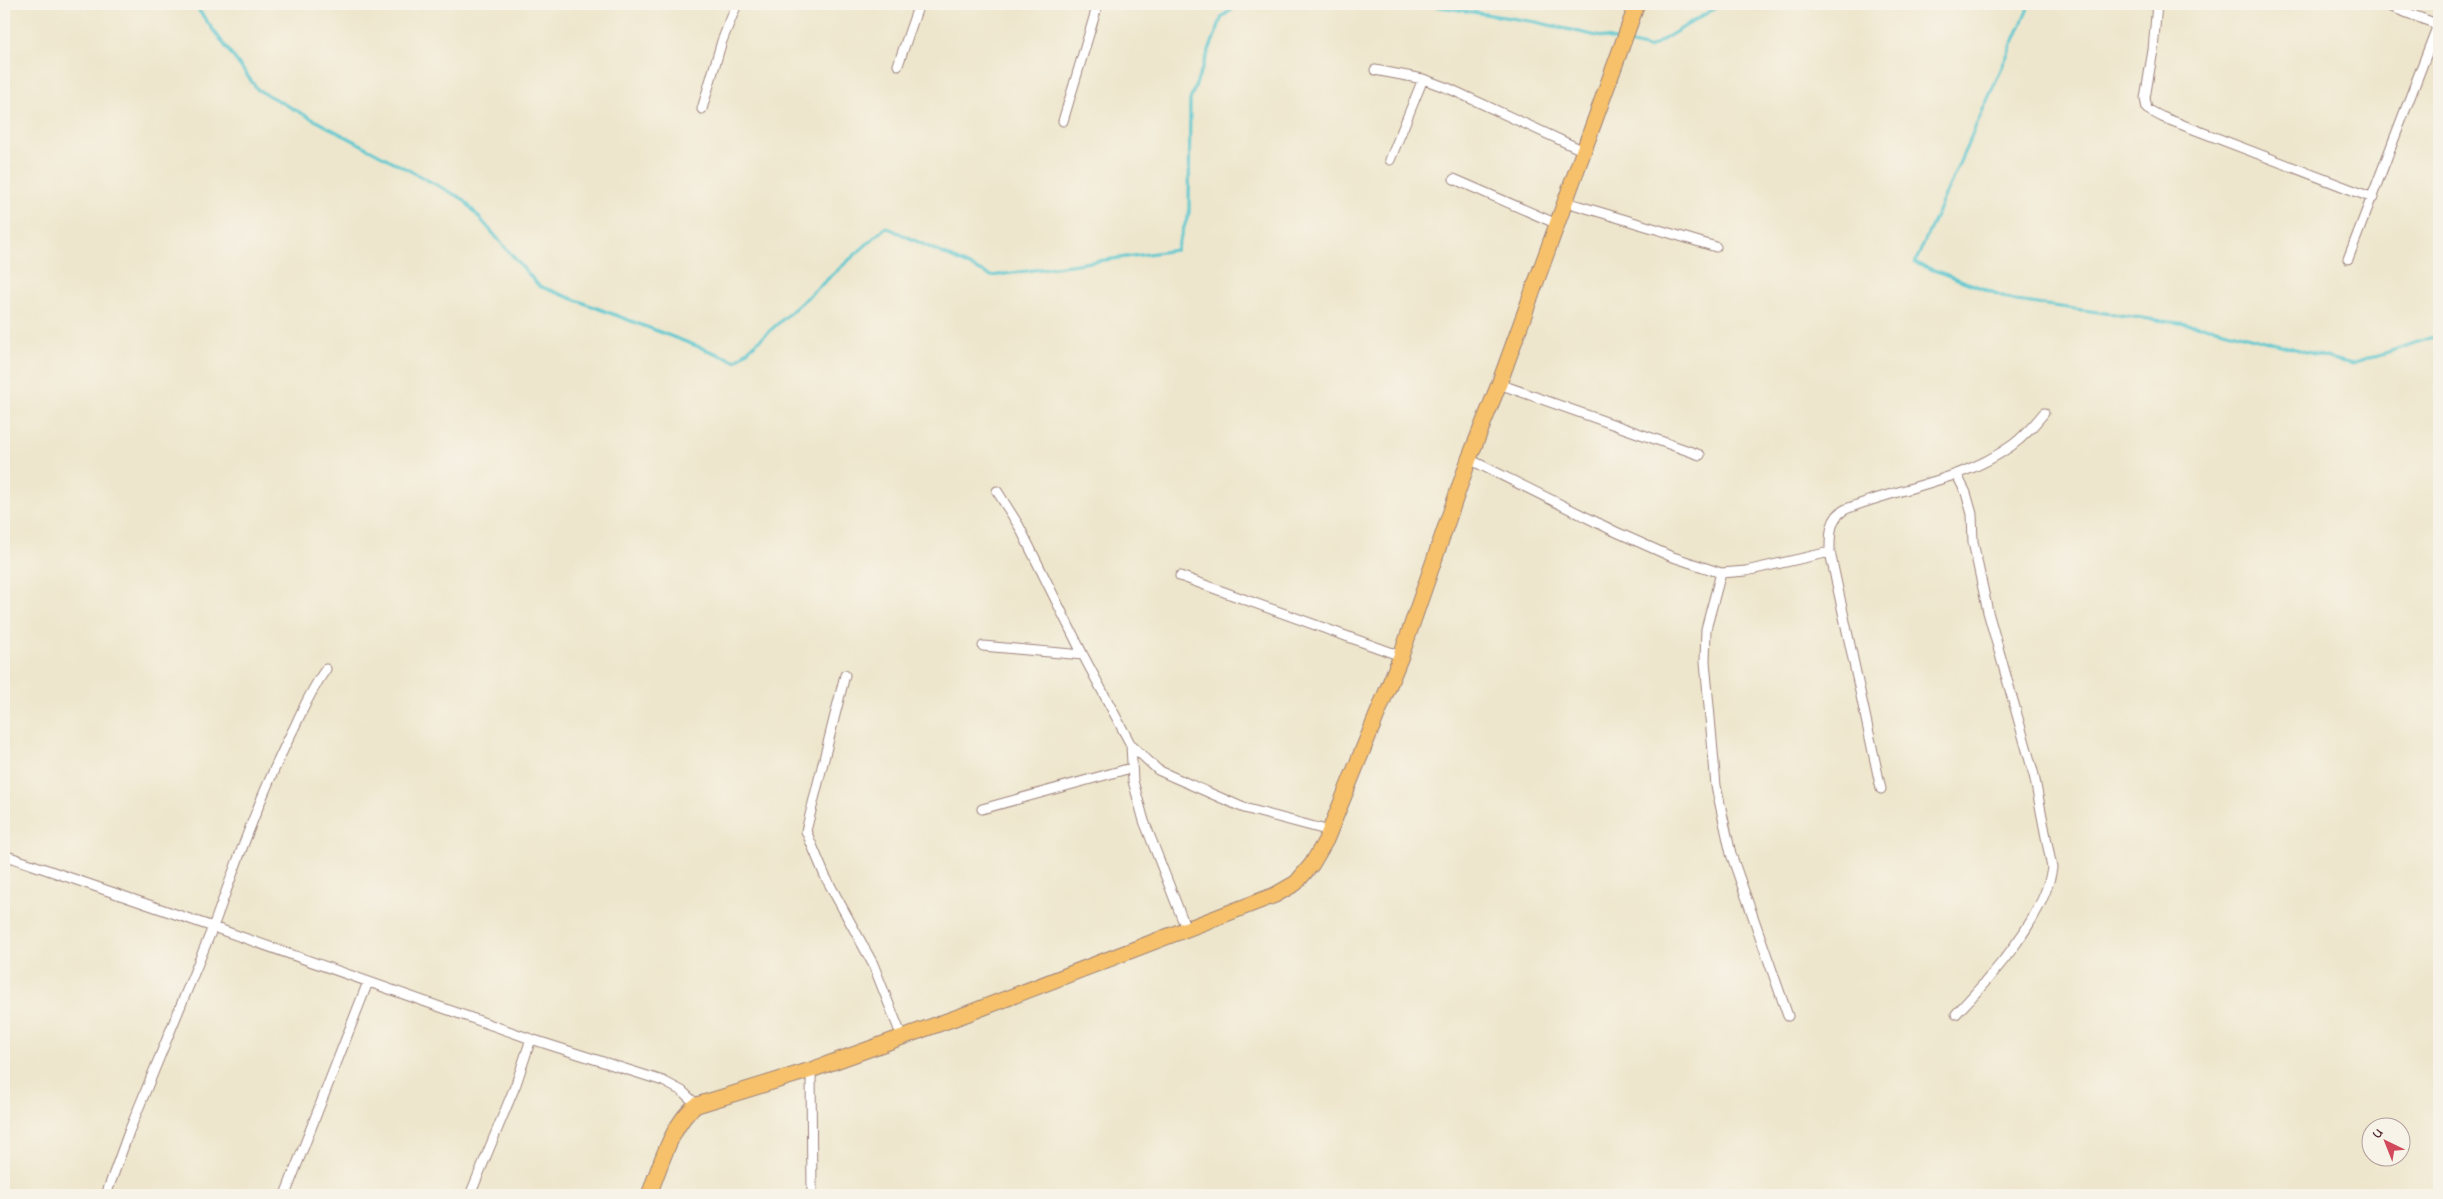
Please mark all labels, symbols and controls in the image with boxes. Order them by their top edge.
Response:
north arrow [2360,1116,2410,1166]
text: U [2368,1123,2389,1144]

